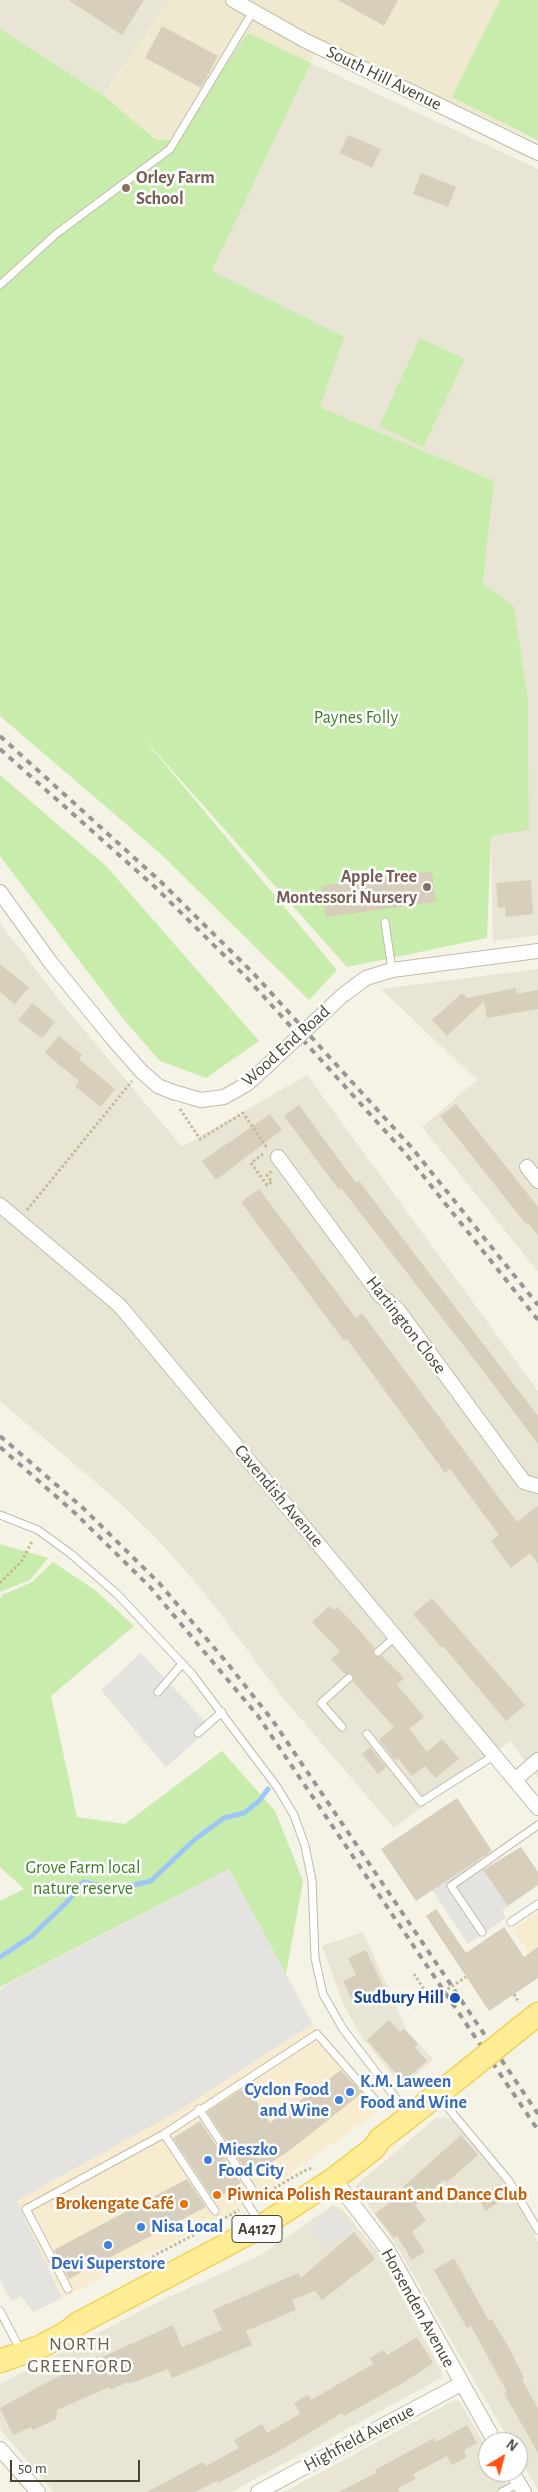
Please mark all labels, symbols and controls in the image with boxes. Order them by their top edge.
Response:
street label: South Hill Avenue [323,41,445,115]
place label: Orley Farm School [136,167,215,210]
marker: Orley Farm School [120,182,132,194]
park label: Paynes Folly [314,707,398,729]
place label: Apple Tree Montessori Nursery [276,866,417,909]
marker: Apple Tree Montessori Nursery [421,881,433,893]
street label: Wood End Road [237,1001,335,1091]
street label: Hartington Close [361,1272,451,1378]
street label: Cavendish Avenue [230,1440,328,1552]
park label: Grove Farm local nature reserve [26,1857,140,1900]
place label: Sudbury Hill [354,1987,444,2009]
marker: Sudbury Hill [448,1991,462,2005]
place label: K.M. Laween Food and Wine [360,2071,467,2114]
place label: Cyclon Food and Wine [244,2079,329,2122]
marker: K.M. Laween Food and Wine [344,2086,356,2098]
marker: Cyclon Food and Wine [333,2094,345,2106]
place label: Mieszko Food City [218,2139,284,2182]
marker: Mieszko Food City [202,2154,214,2166]
place label: Piwnica Polish Restaurant and Dance Club [227,2184,527,2206]
marker: Piwnica Polish Restaurant and Dance Club [211,2189,223,2201]
place label: Brokengate Café [55,2193,174,2215]
marker: Brokengate Café [178,2198,190,2210]
place label: Nisa Local [151,2216,223,2238]
road number: A4127 [232,2216,282,2242]
marker: Nisa Local [135,2221,147,2233]
marker: Devi Superstore [102,2239,114,2251]
street label: Horsenden Avenue [376,2245,460,2371]
place label: Devi Superstore [51,2253,165,2275]
district label: NORTH GREENFORD [26,2333,134,2377]
street label: Highfield Avenue [300,2400,418,2476]
north arrow [478,2432,528,2482]
text: N [503,2437,520,2454]
scale bar [12,2450,142,2482]
text: 50 m [18,2461,47,2476]

